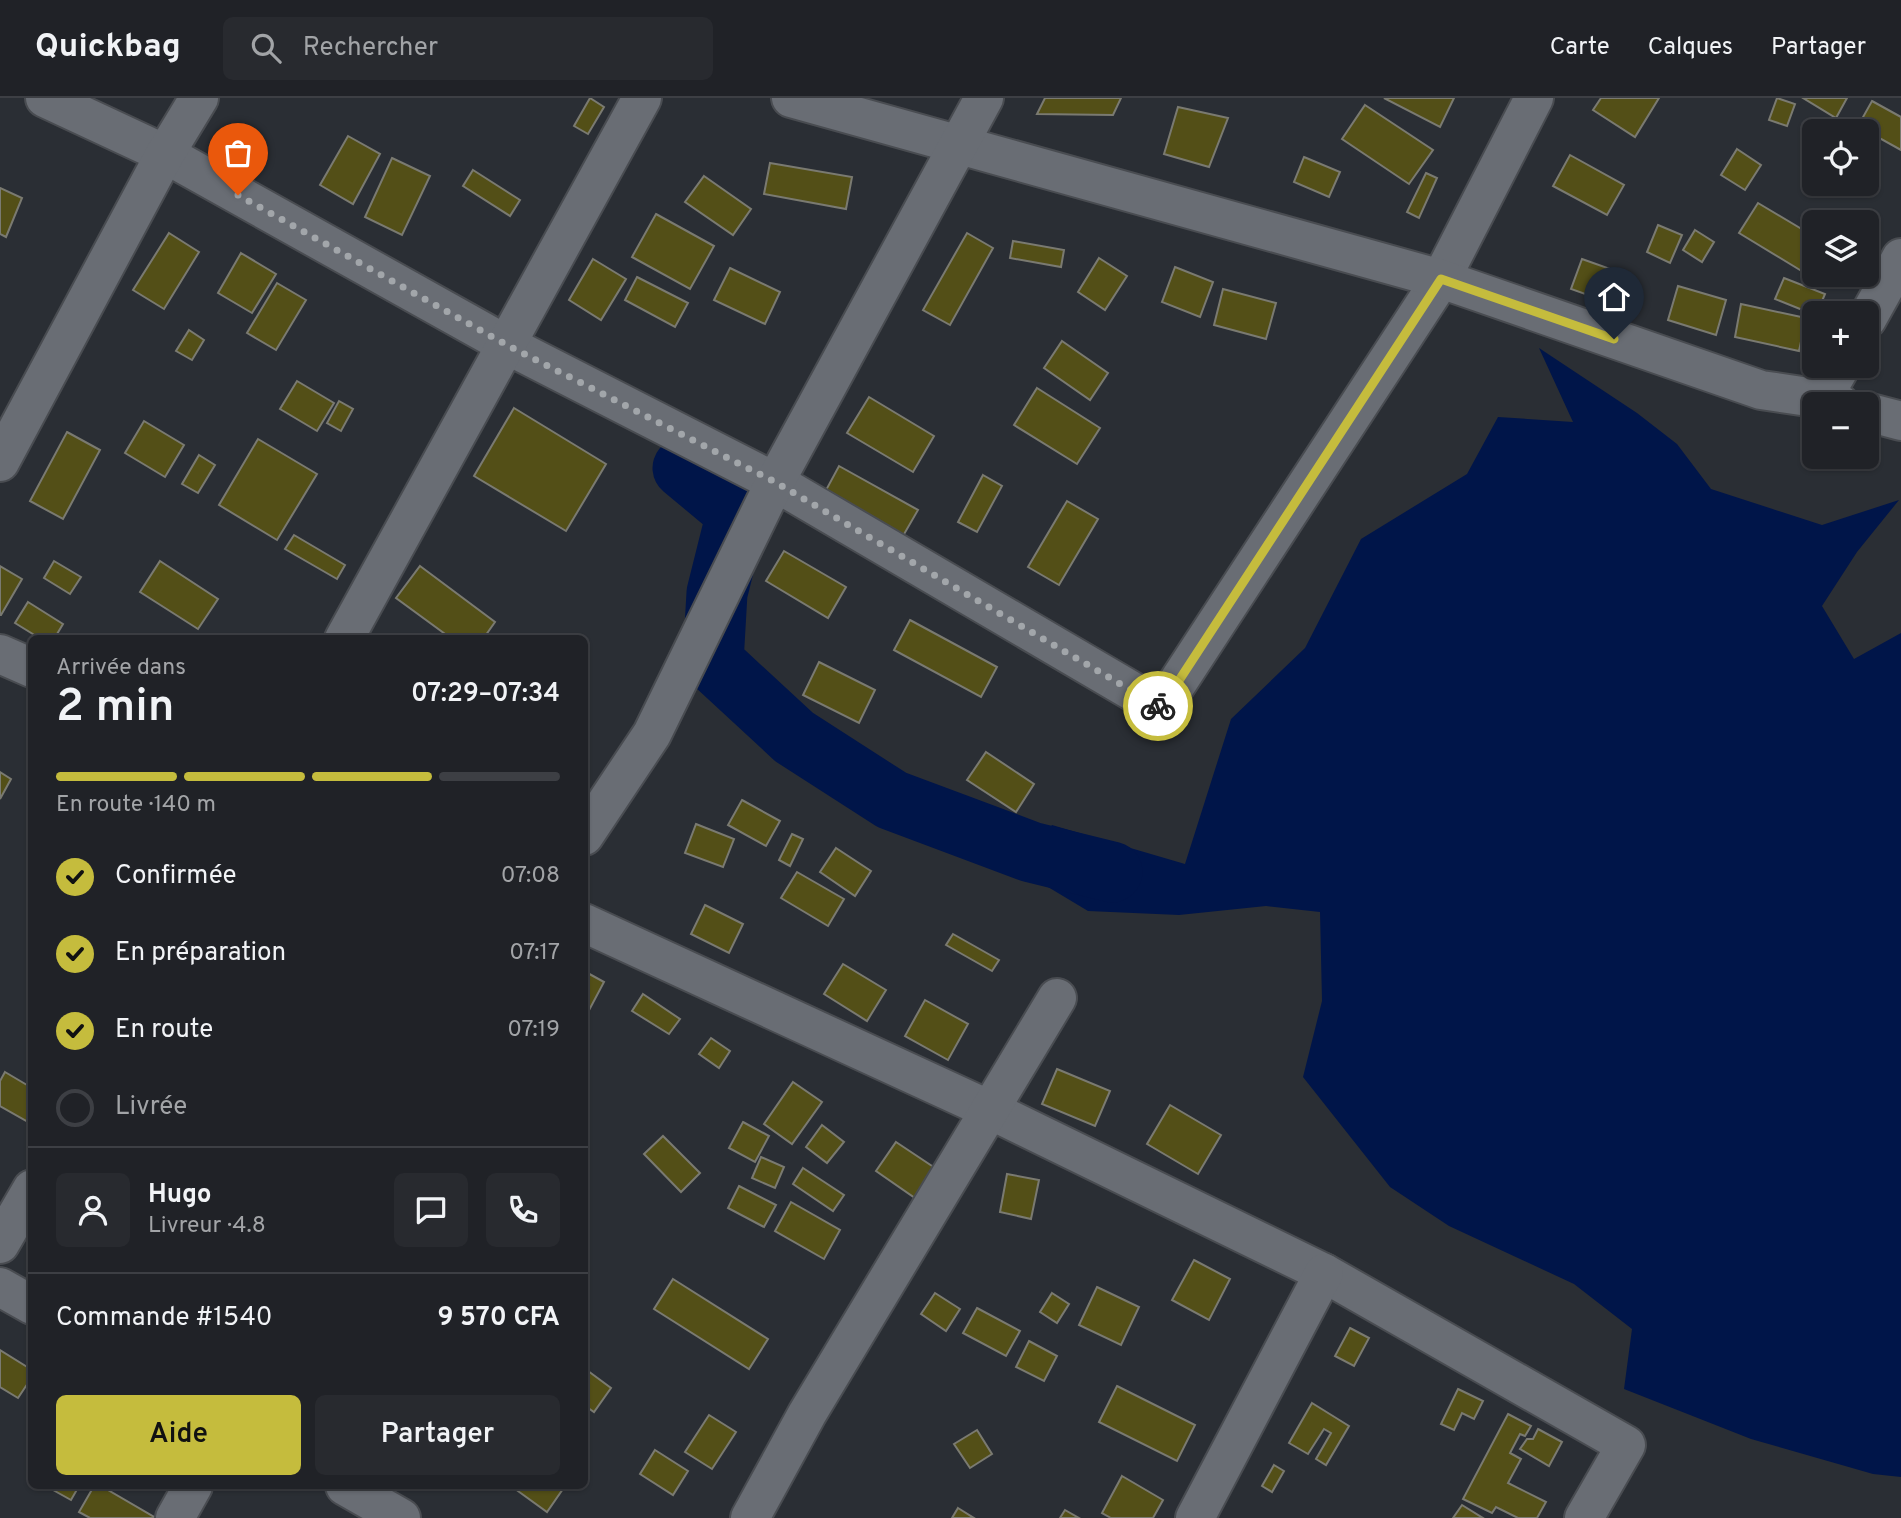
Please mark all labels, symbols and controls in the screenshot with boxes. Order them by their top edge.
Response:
search box [223,17,713,80]
text: Quickbag [35,27,181,69]
icon: search [247,29,285,67]
text: Rechercher [303,32,438,65]
text: Carte [1550,33,1610,63]
text: Calques [1648,33,1733,63]
text: Partager [1771,33,1866,63]
map controls [1802,119,1879,469]
button: locate [1802,119,1879,196]
pin [208,123,268,195]
icon: bag [219,134,257,172]
button: layers [1802,210,1879,287]
pin [1584,267,1644,339]
icon: home [1595,278,1633,316]
button: + [1802,301,1879,378]
button: − [1802,392,1879,469]
text: Arrivée dans [56,654,186,683]
courier [1123,671,1193,741]
text: 07:29–07:34 [411,678,560,711]
text: 2 min [56,679,175,738]
icon: bike [1139,687,1177,725]
text: En route · 140 m [56,791,216,820]
icon: check [56,858,94,896]
text: Confirmée [115,860,237,893]
text: 07:08 [501,862,560,891]
icon: check [56,935,94,973]
text: En préparation [115,937,286,970]
text: 07:17 [509,939,560,968]
icon: check [56,1012,94,1050]
text: En route [115,1014,213,1047]
text: 07:19 [507,1016,560,1045]
text: Livrée [115,1091,187,1124]
button: person [56,1173,130,1247]
button: chat [394,1173,468,1247]
button: phone [486,1173,560,1247]
text: Hugo [148,1179,211,1212]
text: Livreur · 4.8 [148,1212,266,1241]
text: Commande #1540 [56,1302,273,1335]
text: 9 570 CFA [437,1302,560,1335]
button: Aide [56,1395,301,1475]
button: Partager [315,1395,560,1475]

